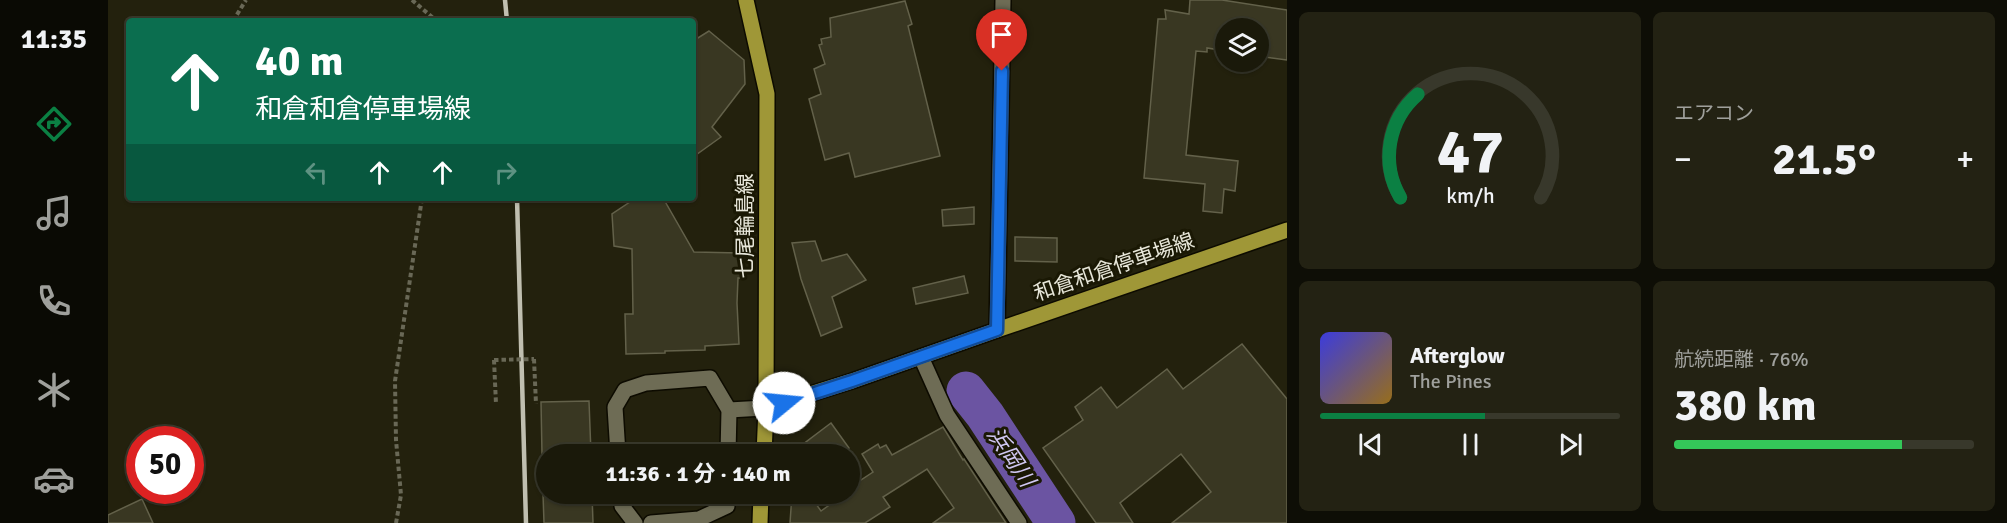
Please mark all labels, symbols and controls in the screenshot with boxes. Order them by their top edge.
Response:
pin [976,9,1027,71]
icon: arrive [985,18,1018,51]
map controls [1215,18,1269,72]
button: layers [1215,18,1269,72]
text: 11:35 [21,23,87,56]
text: 40 m [255,36,344,87]
icon: ahead [156,42,234,120]
text: 和倉和倉停車場線 [255,93,471,126]
text: エアコン [1674,101,1754,126]
icon: directions [33,103,75,145]
text: 47 [1436,113,1504,190]
text: 21.5° [1772,132,1876,187]
text: − [1674,139,1692,180]
text: + [1956,139,1974,180]
icon: left [300,156,333,189]
icon: ahead [363,156,396,189]
icon: ahead [426,156,459,189]
icon: right [489,156,522,189]
street label: 七尾輪島線 [732,174,758,279]
text: km/h [1446,183,1494,209]
icon: music [33,192,75,234]
street label: 和倉和倉停車場線 [1030,227,1198,307]
icon: phone [33,280,75,322]
text: Afterglow [1410,342,1505,369]
text: 航続距離 · 76% [1674,347,1809,372]
icon: climate [33,369,75,411]
text: The Pines [1410,369,1492,394]
position arrow [752,371,816,435]
text: 380 km [1674,378,1817,433]
water label: 浜岡川 [981,422,1042,494]
speed limit sign: 50 [126,426,204,504]
icon: previous [1354,428,1387,461]
icon: pause [1454,428,1487,461]
icon: next [1554,428,1587,461]
icon: car [33,458,75,500]
text: 11:36 · 1 分 · 140 m [606,460,790,487]

